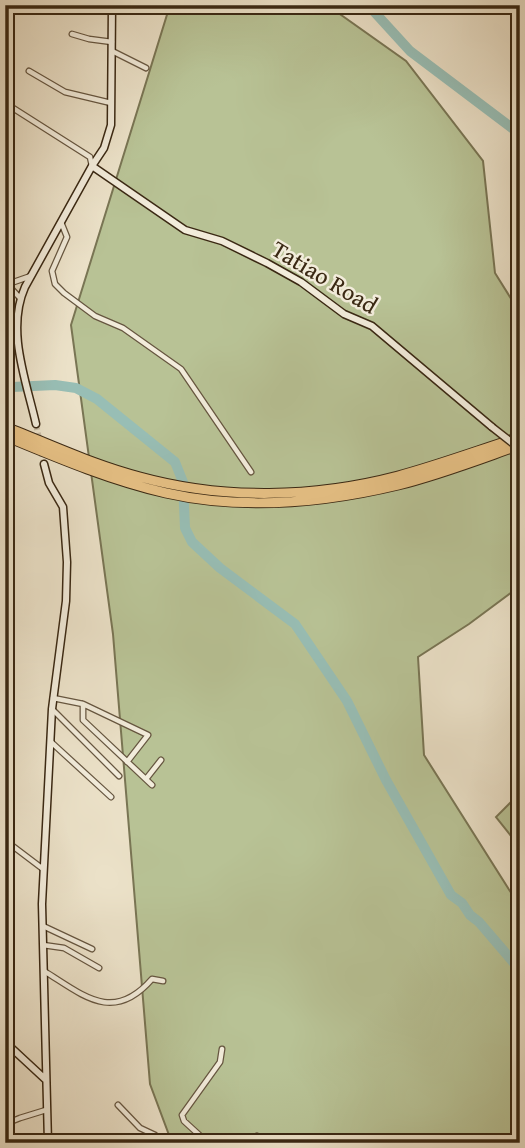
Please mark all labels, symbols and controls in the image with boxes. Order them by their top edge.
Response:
street label: Tatiao Road [265,232,385,323]

